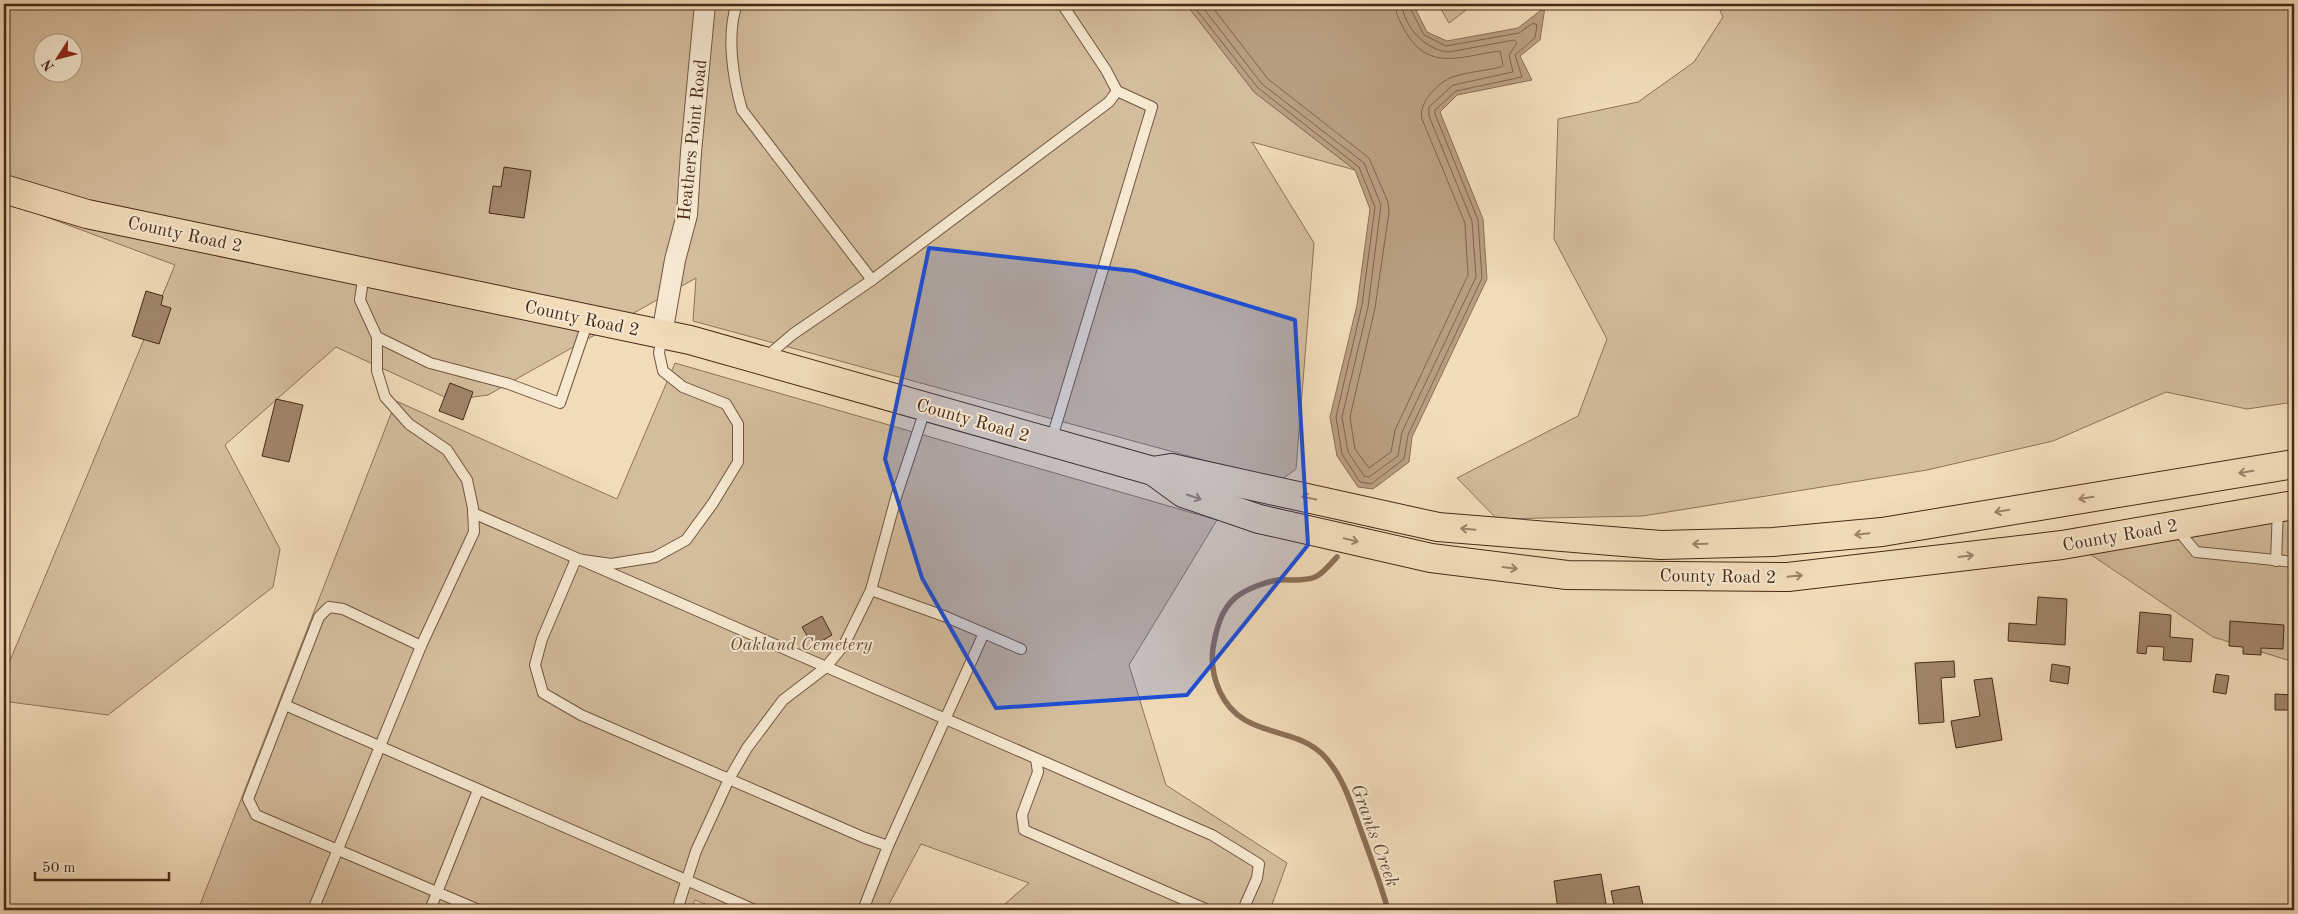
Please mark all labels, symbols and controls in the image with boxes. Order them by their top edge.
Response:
north arrow [32,32,82,82]
text: N [39,56,57,73]
street label: Heathers Point Road [676,58,710,222]
street label: County Road 2 [126,214,244,256]
street label: County Road 2 [523,298,641,340]
street label: County Road 2 [914,396,1031,446]
one-way arrow [2238,467,2254,477]
one-way arrow [1186,492,1202,502]
one-way arrow [1301,493,1317,502]
one-way arrow [2078,493,2094,503]
one-way arrow [1995,507,2011,517]
street label: County Road 2 [2061,517,2179,555]
one-way arrow [1461,525,1477,534]
one-way arrow [1854,529,1870,538]
one-way arrow [1342,536,1358,545]
one-way arrow [1692,539,1708,549]
one-way arrow [1958,551,1974,561]
one-way arrow [1502,563,1518,573]
street label: County Road 2 [1659,567,1777,587]
one-way arrow [1787,571,1803,581]
park label: Oakland Cemetery [730,636,873,654]
water label: Grants Creek [1346,782,1401,890]
scale bar [35,849,169,881]
text: 50 m [42,861,76,876]

